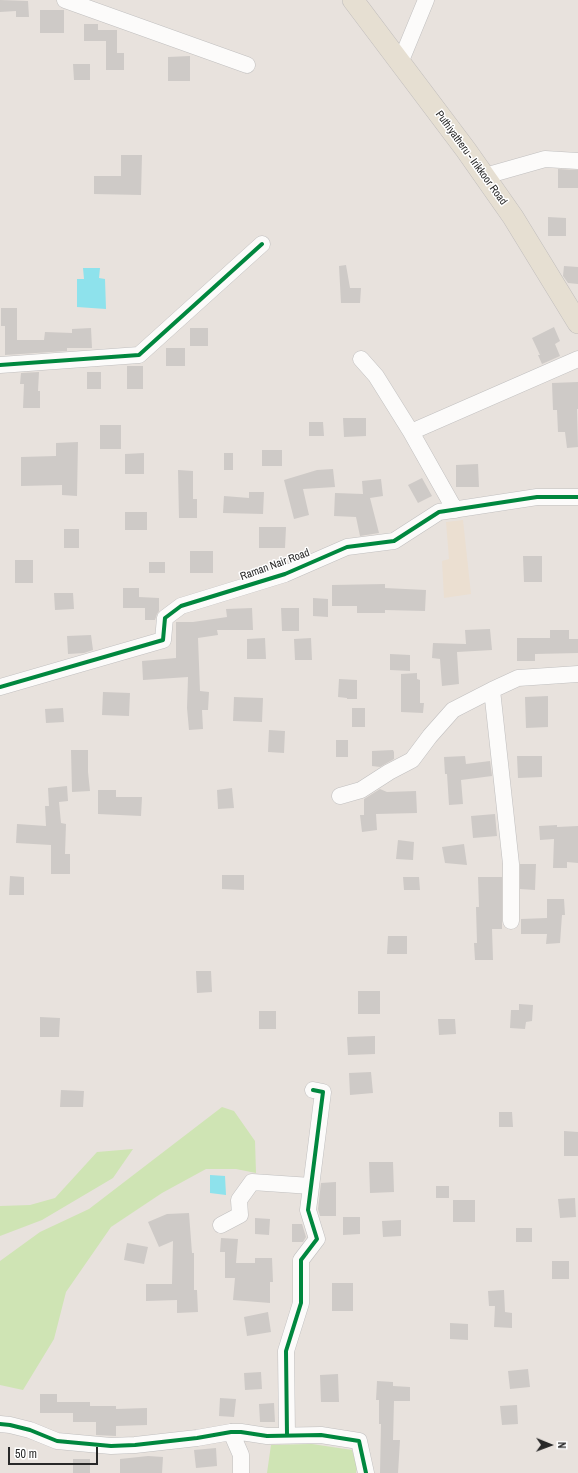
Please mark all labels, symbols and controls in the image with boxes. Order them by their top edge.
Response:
street label: Puthiyatheru - Irikkoor Road [432,108,510,208]
street label: Raman Nair Road [239,546,311,584]
north arrow [530,1425,570,1465]
scale bar [10,1439,100,1465]
text: N [555,1442,569,1449]
text: 50 m [15,1446,37,1462]

